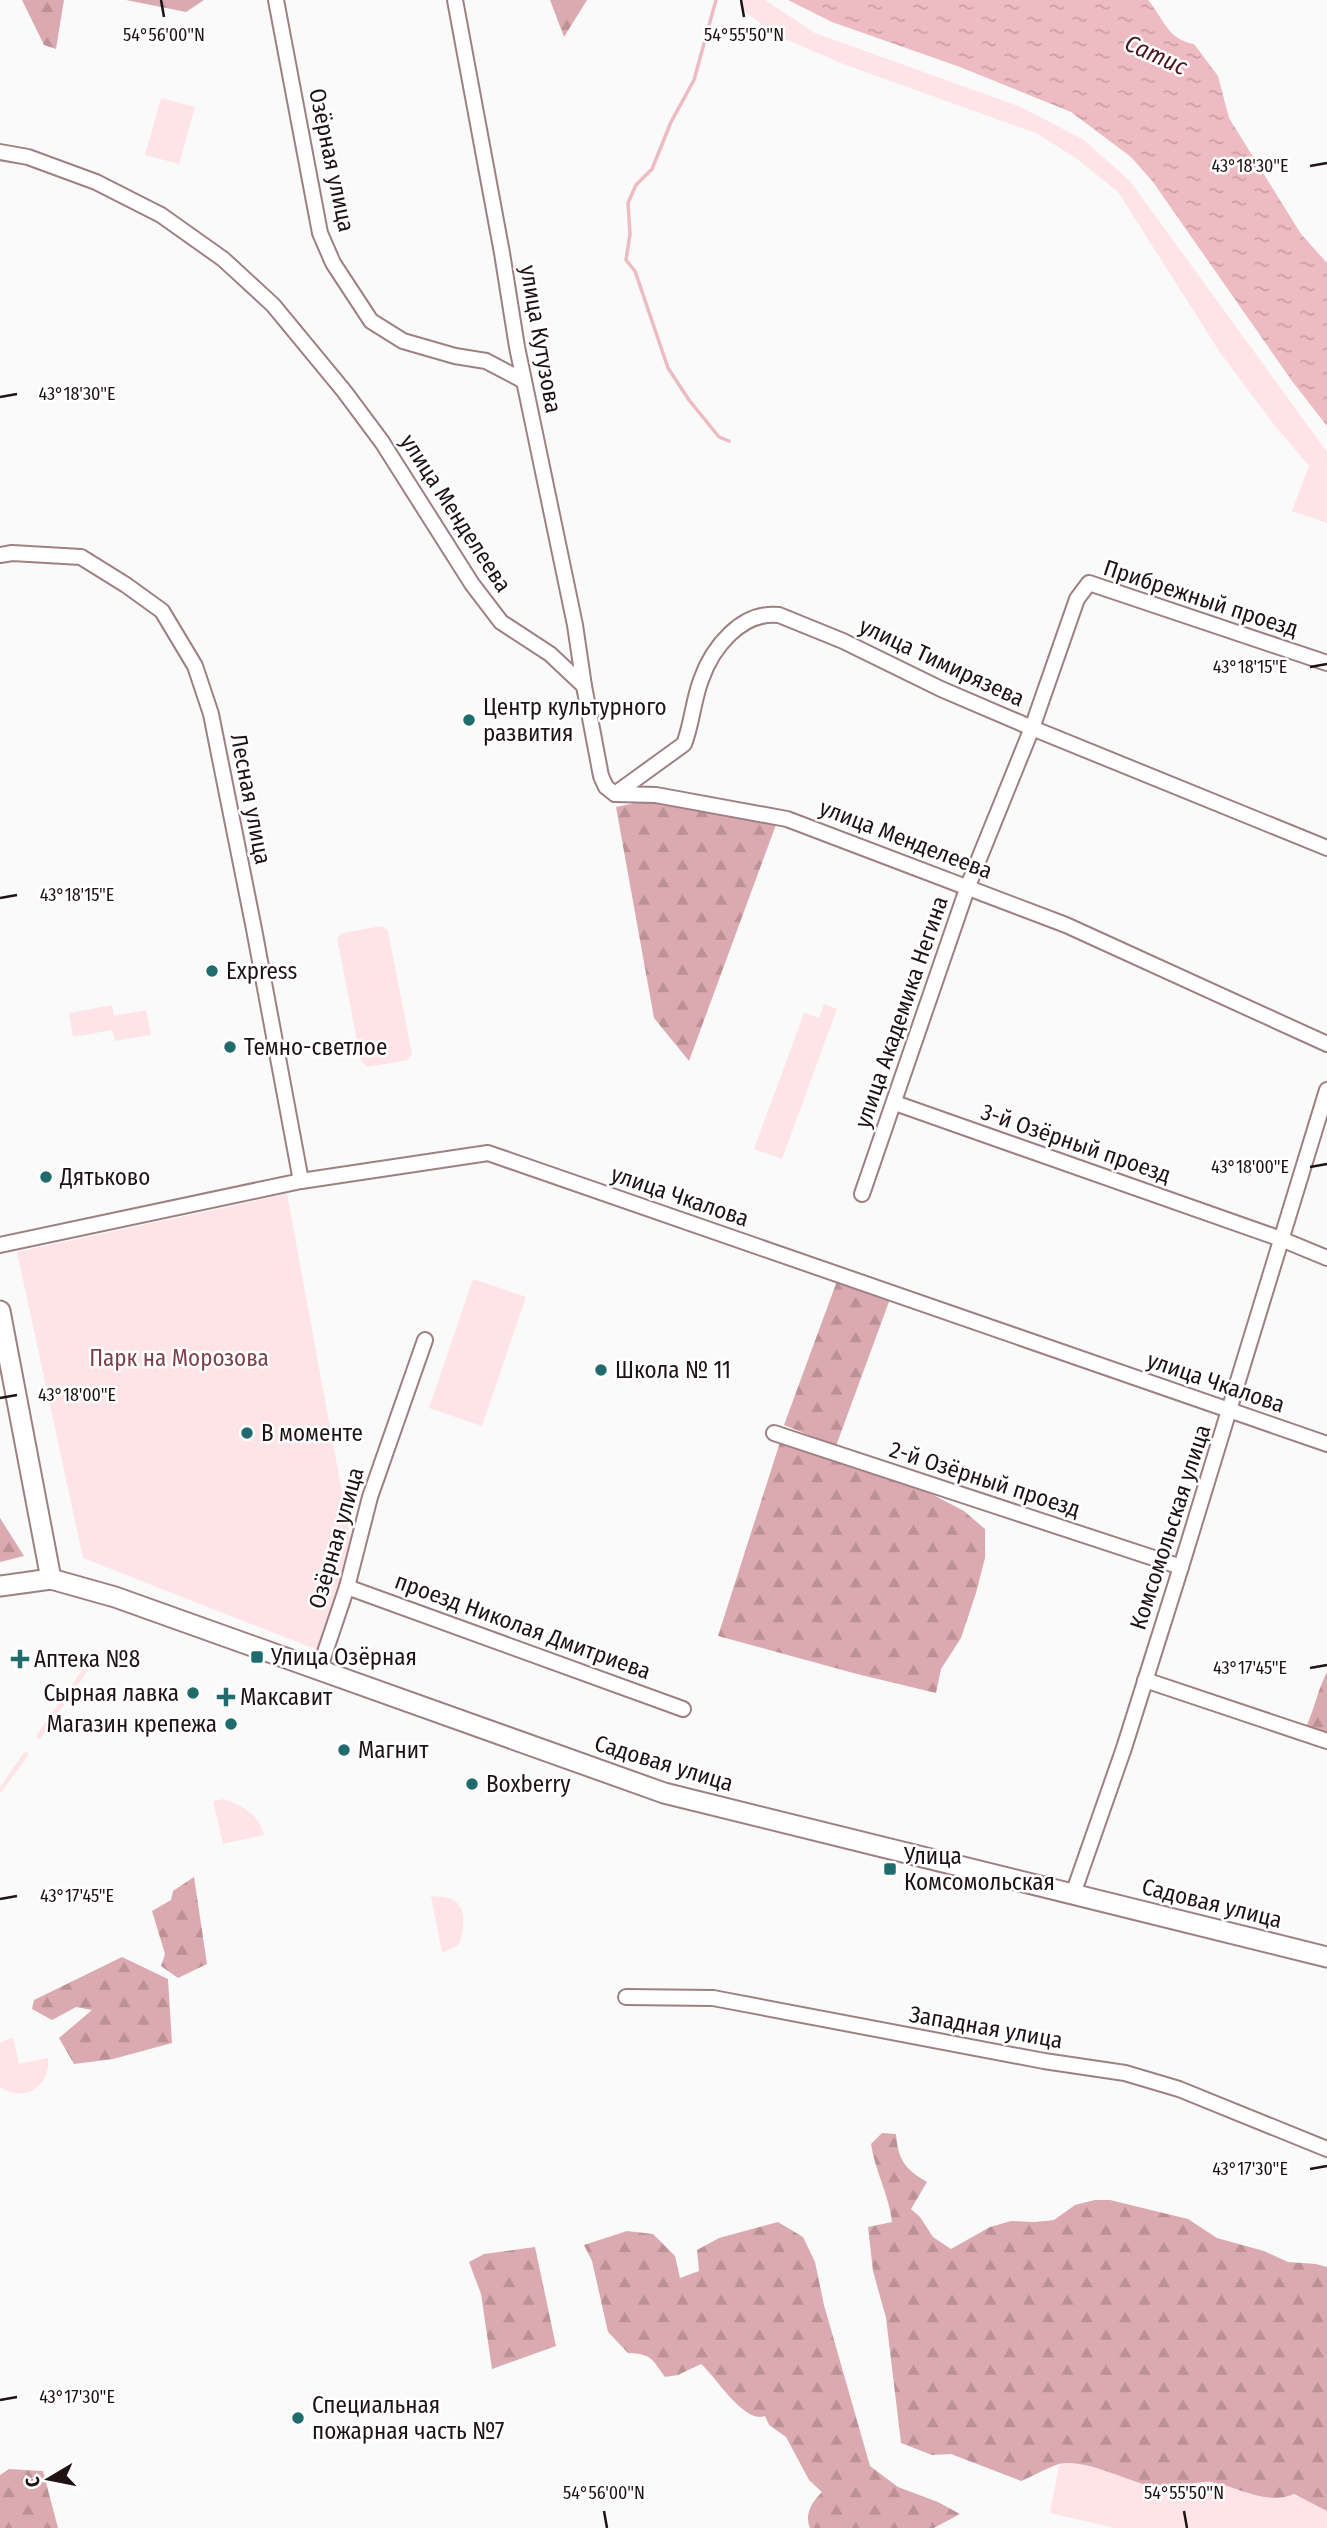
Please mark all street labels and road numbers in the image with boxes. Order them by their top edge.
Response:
street label: Озёрная улица [303,86,361,234]
street label: улица Кутузова [514,263,568,415]
street label: улица Менделеева [394,429,518,597]
street label: Прибрежный проезд [1100,553,1302,643]
street label: улица Тимирязева [855,611,1029,713]
street label: Лесная улица [225,731,277,867]
street label: улица Менделеева [816,793,996,885]
street label: улица Академика Негина [848,892,954,1132]
street label: 3-й Озёрный проезд [977,1097,1175,1189]
street label: улица Чкалова [607,1159,753,1233]
street label: улица Чкалова [1143,1345,1289,1419]
street label: Комсомольская улица [1124,1421,1216,1633]
street label: 2-й Озёрный проезд [886,1435,1084,1523]
street label: Озёрная улица [302,1464,370,1612]
street label: проезд Николая Дмитриева [391,1567,655,1685]
street label: Садовая улица [591,1729,737,1797]
street label: Садовая улица [1139,1872,1285,1934]
street label: Западная улица [907,2000,1065,2054]

